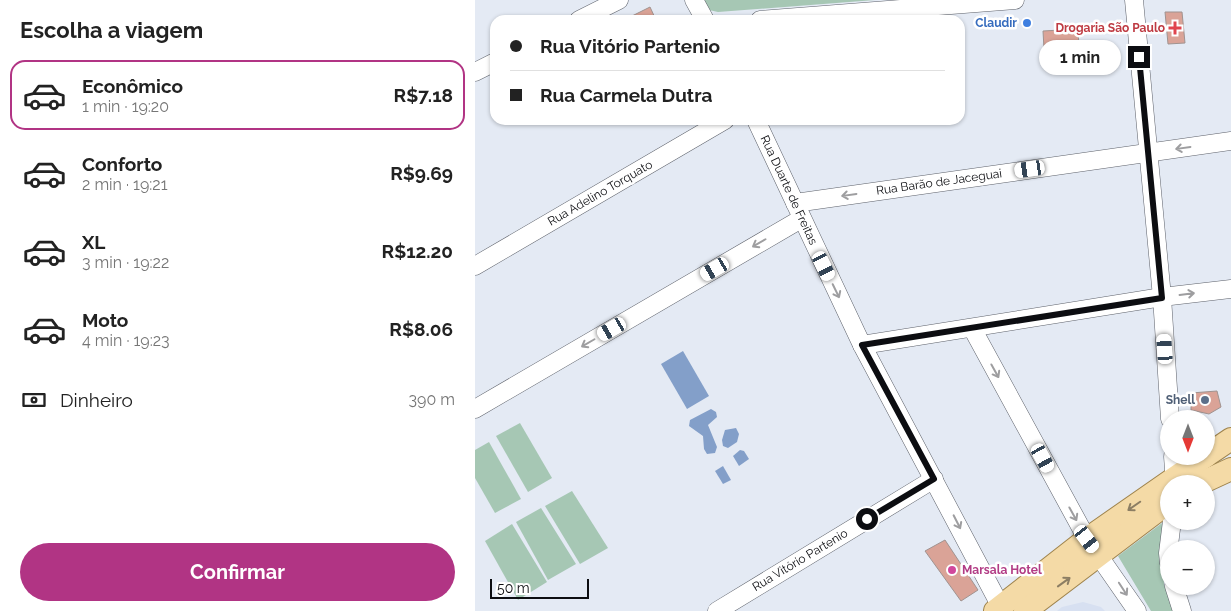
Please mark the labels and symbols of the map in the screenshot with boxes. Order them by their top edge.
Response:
place label: Claudir [975,16,1017,30]
marker: Claudir [1021,17,1033,29]
place label: Drogaria São Paulo [1055,21,1165,35]
marker: Drogaria São Paulo [1169,22,1181,34]
callout: 1 min [1039,40,1121,74]
route end [1128,46,1150,68]
street label: Rua Duarte de Freitas [757,133,821,247]
one-way arrow [1175,143,1191,153]
street label: Rua Adelino Torquato [545,157,655,229]
car [1014,159,1045,179]
street label: Rua Barão de Jaceguai [875,166,1003,198]
one-way arrow [841,190,857,200]
one-way arrow [752,239,766,249]
car [810,249,837,283]
car [698,255,731,283]
one-way arrow [832,283,841,298]
one-way arrow [1179,289,1195,299]
car [595,315,628,343]
car [1156,334,1173,364]
one-way arrow [582,338,596,348]
one-way arrow [990,364,1000,379]
place label: Shell [1166,393,1195,407]
marker: Shell [1199,394,1211,406]
north arrow [1160,410,1215,465]
car [1029,441,1056,475]
one-way arrow [1128,501,1142,511]
one-way arrow [1068,506,1078,521]
route start [856,508,878,530]
one-way arrow [953,514,962,529]
car [1071,523,1102,555]
street label: Rua Vitório Partenio [750,526,850,594]
place label: Marsala Hotel [962,563,1042,577]
marker: Marsala Hotel [946,564,958,576]
scale bar [490,576,589,599]
one-way arrow [1057,577,1071,587]
one-way arrow [1118,582,1128,596]

